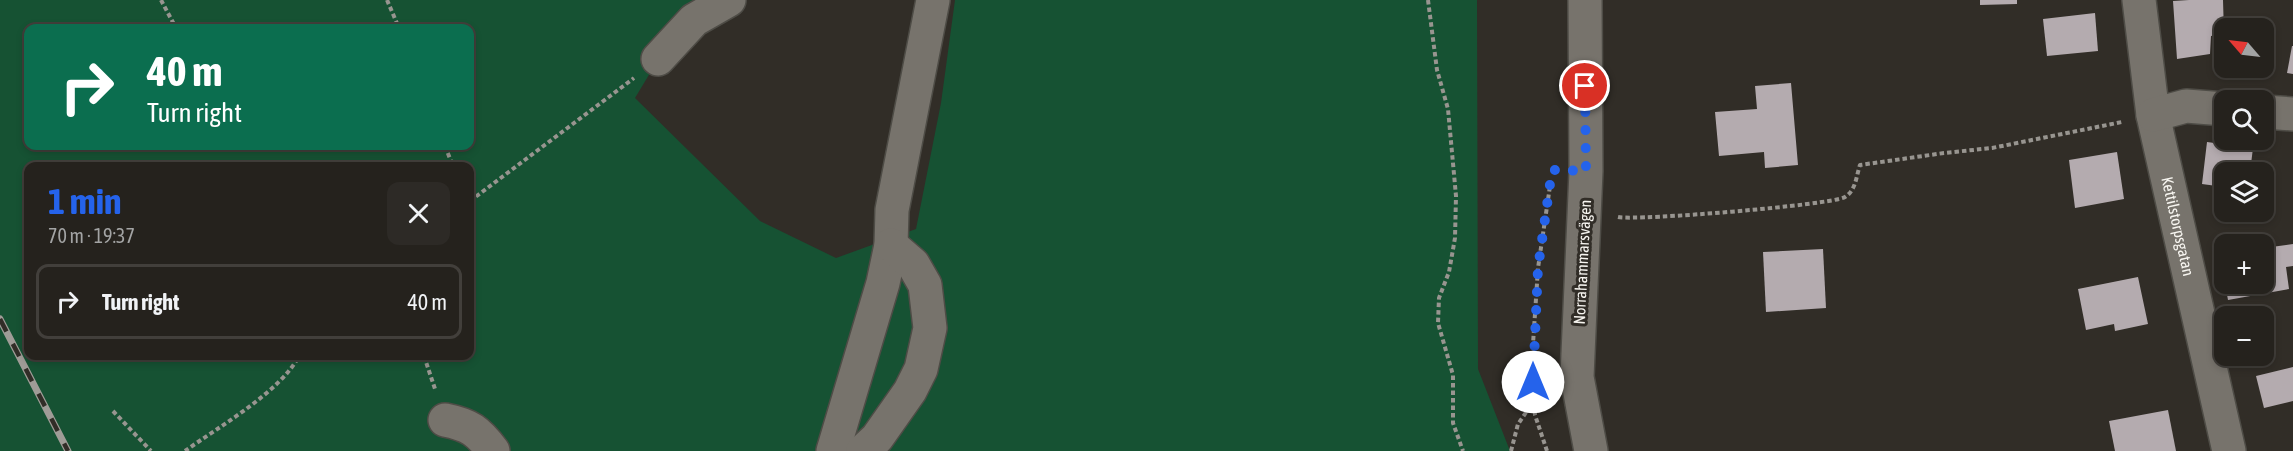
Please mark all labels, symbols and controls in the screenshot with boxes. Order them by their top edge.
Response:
north arrow [2214,18,2274,78]
map controls [2214,18,2274,366]
text: 40 m [147,47,222,95]
icon: right [48,48,126,126]
pin [1559,60,1610,111]
icon: arrive [1568,69,1601,102]
button: search [2214,90,2274,150]
text: Turn right [147,97,242,128]
button: layers [2214,162,2274,222]
street label: Kettilstorpsgatan [2158,175,2198,278]
text: 1 min [48,180,122,222]
button: close [387,182,450,245]
street label: Norrahammarsvägen [1570,199,1595,325]
text: 70 m · 19:37 [48,224,135,247]
button: + [2214,234,2274,294]
icon: right [51,285,84,318]
text: Turn right [102,289,179,315]
text: 40 m [407,289,447,315]
button: − [2214,306,2274,366]
position arrow [1501,350,1565,414]

